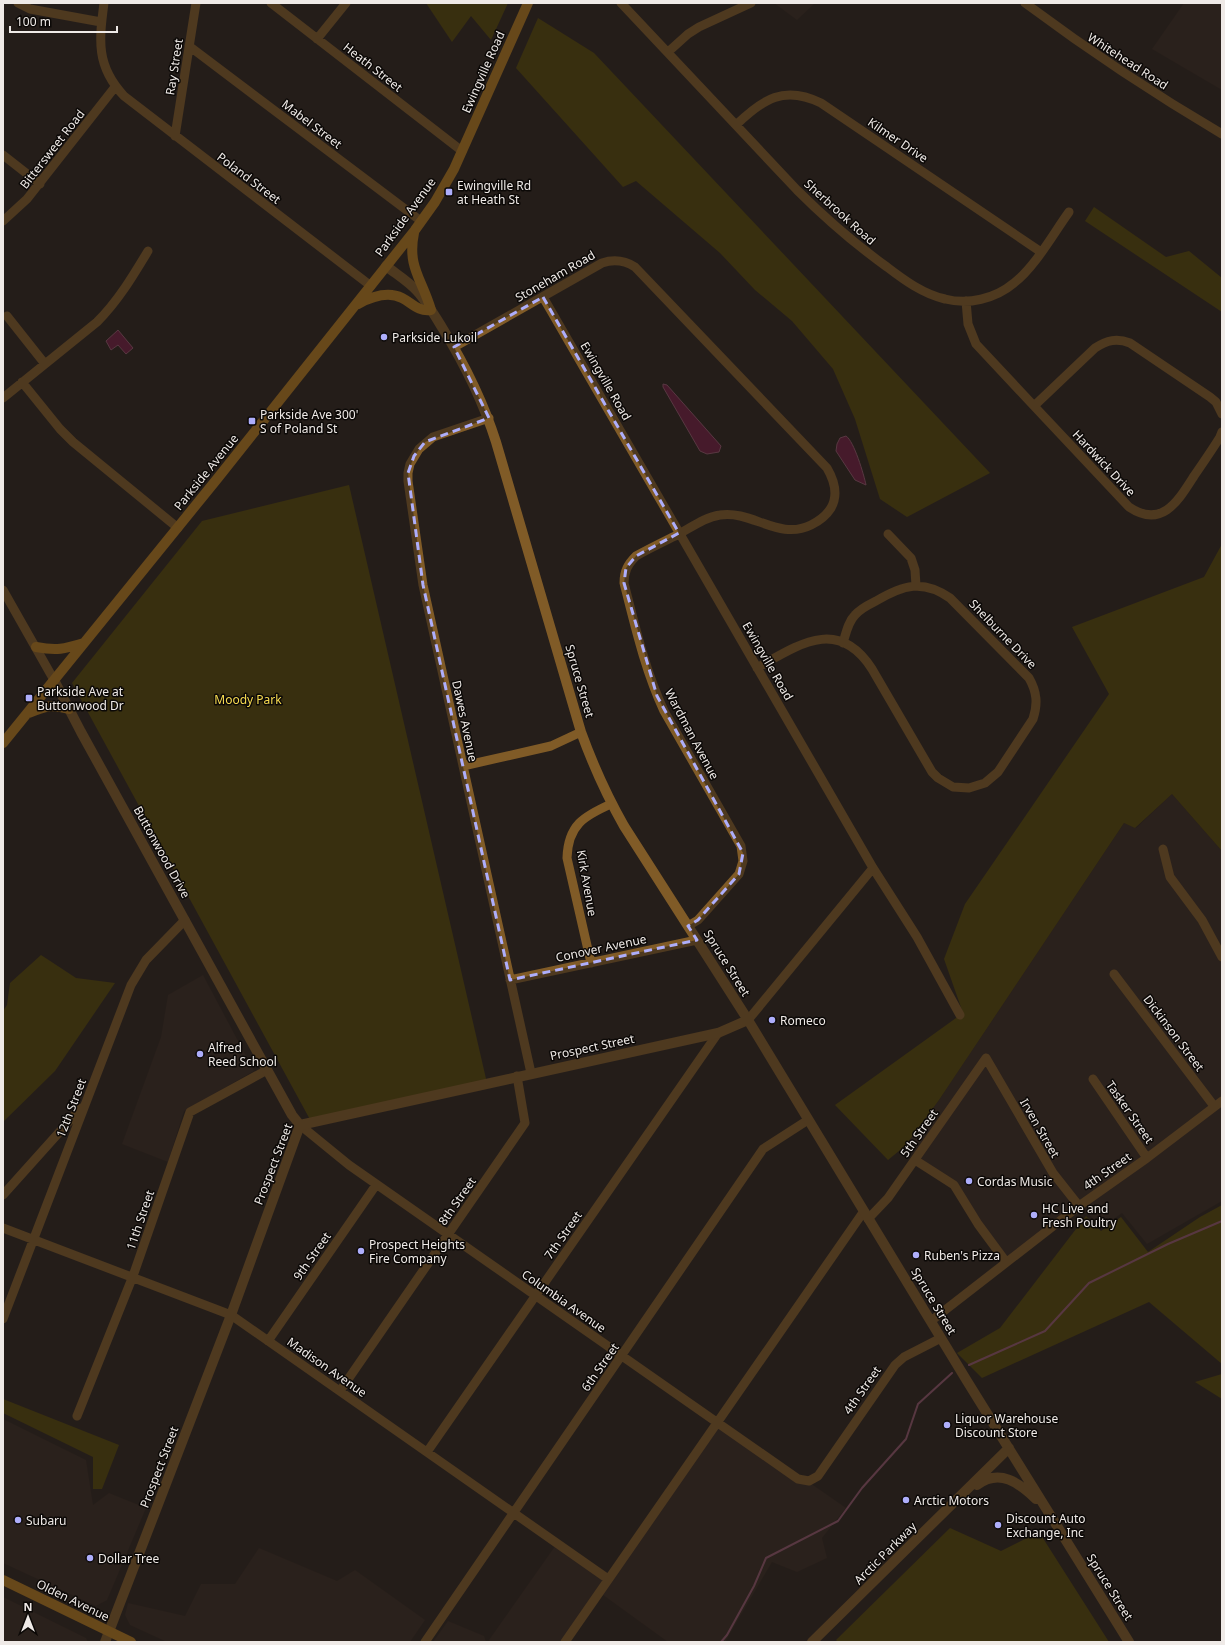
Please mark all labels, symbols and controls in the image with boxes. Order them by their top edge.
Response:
scale bar [10,8,117,34]
text: 100 m [16,13,51,30]
street label: Ewingville Road [457,28,509,116]
street label: Whitehead Road [1084,29,1172,93]
street label: Ray Street [161,37,187,96]
street label: Heath Street [340,39,407,96]
street label: Mabel Street [278,96,346,153]
street label: Bittersweet Road [16,106,88,192]
street label: Kilmer Drive [864,114,932,167]
street label: Poland Street [214,148,285,208]
street label: Parkside Avenue [371,174,440,260]
street label: Sherbrook Road [801,175,879,249]
place label: Ewingville Rd at Heath St [457,177,531,208]
marker: Ewingville Rd at Heath St [444,187,454,197]
street label: Stoneham Road [512,246,598,306]
place label: Parkside Lukoil [392,329,477,346]
marker: Parkside Lukoil [379,332,389,342]
street label: Ewingville Road [577,339,635,423]
place label: Parkside Ave 300' S of Poland St [260,406,358,437]
marker: Parkside Ave 300' S of Poland St [247,416,257,426]
street label: Hardwick Drive [1069,426,1139,500]
street label: Parkside Avenue [170,430,242,514]
street label: Shelburne Drive [965,596,1041,673]
street label: Ewingville Road [739,619,797,703]
street label: Spruce Street [561,642,599,720]
street label: Dawes Avenue [448,679,482,763]
place label: Parkside Ave at Buttonwood Dr [37,683,124,714]
street label: Wardman Avenue [661,686,723,783]
park label: Moody Park [214,691,282,708]
marker: Parkside Ave at Buttonwood Dr [24,693,34,703]
street label: Buttonwood Drive [130,803,194,901]
street label: Kirk Avenue [573,848,601,918]
street label: Spruce Street [700,926,755,1000]
street label: Conover Avenue [554,930,648,966]
street label: Dickinson Street [1140,991,1209,1075]
place label: Romeco [780,1012,826,1029]
marker: Romeco [767,1015,777,1025]
street label: Prospect Street [548,1030,636,1064]
place label: Alfred Reed School [208,1039,277,1070]
marker: Alfred Reed School [195,1049,205,1059]
street label: 12th Street [52,1075,90,1140]
street label: Tasker Street [1102,1077,1158,1147]
street label: Irven Street [1016,1095,1064,1161]
street label: 5th Street [896,1105,942,1161]
street label: Prospect Street [250,1120,297,1207]
street label: 4th Street [1079,1148,1135,1194]
street label: 8th Street [434,1173,480,1229]
place label: Cordas Music [977,1173,1053,1190]
marker: Cordas Music [964,1176,974,1186]
street label: 11th Street [122,1187,158,1252]
place label: HC Live and Fresh Poultry [1042,1200,1117,1231]
street label: 7th Street [540,1207,586,1263]
marker: HC Live and Fresh Poultry [1029,1210,1039,1220]
street label: 9th Street [289,1228,335,1284]
place label: Prospect Heights Fire Company [369,1236,465,1267]
marker: Prospect Heights Fire Company [356,1246,366,1256]
place label: Ruben's Pizza [924,1247,1000,1264]
marker: Ruben's Pizza [911,1250,921,1260]
street label: Spruce Street [907,1264,961,1338]
street label: Columbia Avenue [519,1266,610,1336]
street label: Madison Avenue [284,1333,370,1401]
street label: 6th Street [577,1339,623,1395]
street label: 4th Street [839,1362,885,1418]
place label: Liquor Warehouse Discount Store [955,1410,1058,1441]
marker: Liquor Warehouse Discount Store [942,1420,952,1430]
street label: Prospect Street [136,1423,183,1510]
place label: Arctic Motors [914,1492,989,1509]
marker: Arctic Motors [901,1495,911,1505]
place label: Discount Auto Exchange, Inc [1006,1510,1086,1541]
place label: Subaru [26,1512,67,1529]
marker: Subaru [13,1515,23,1525]
street label: Arctic Parkway [850,1517,921,1588]
marker: Discount Auto Exchange, Inc [993,1520,1003,1530]
place label: Dollar Tree [98,1550,160,1567]
street label: Spruce Street [1083,1550,1138,1624]
marker: Dollar Tree [85,1553,95,1563]
street label: Olden Avenue [34,1575,113,1625]
north arrow [8,1597,48,1637]
text: N [24,1599,32,1614]

